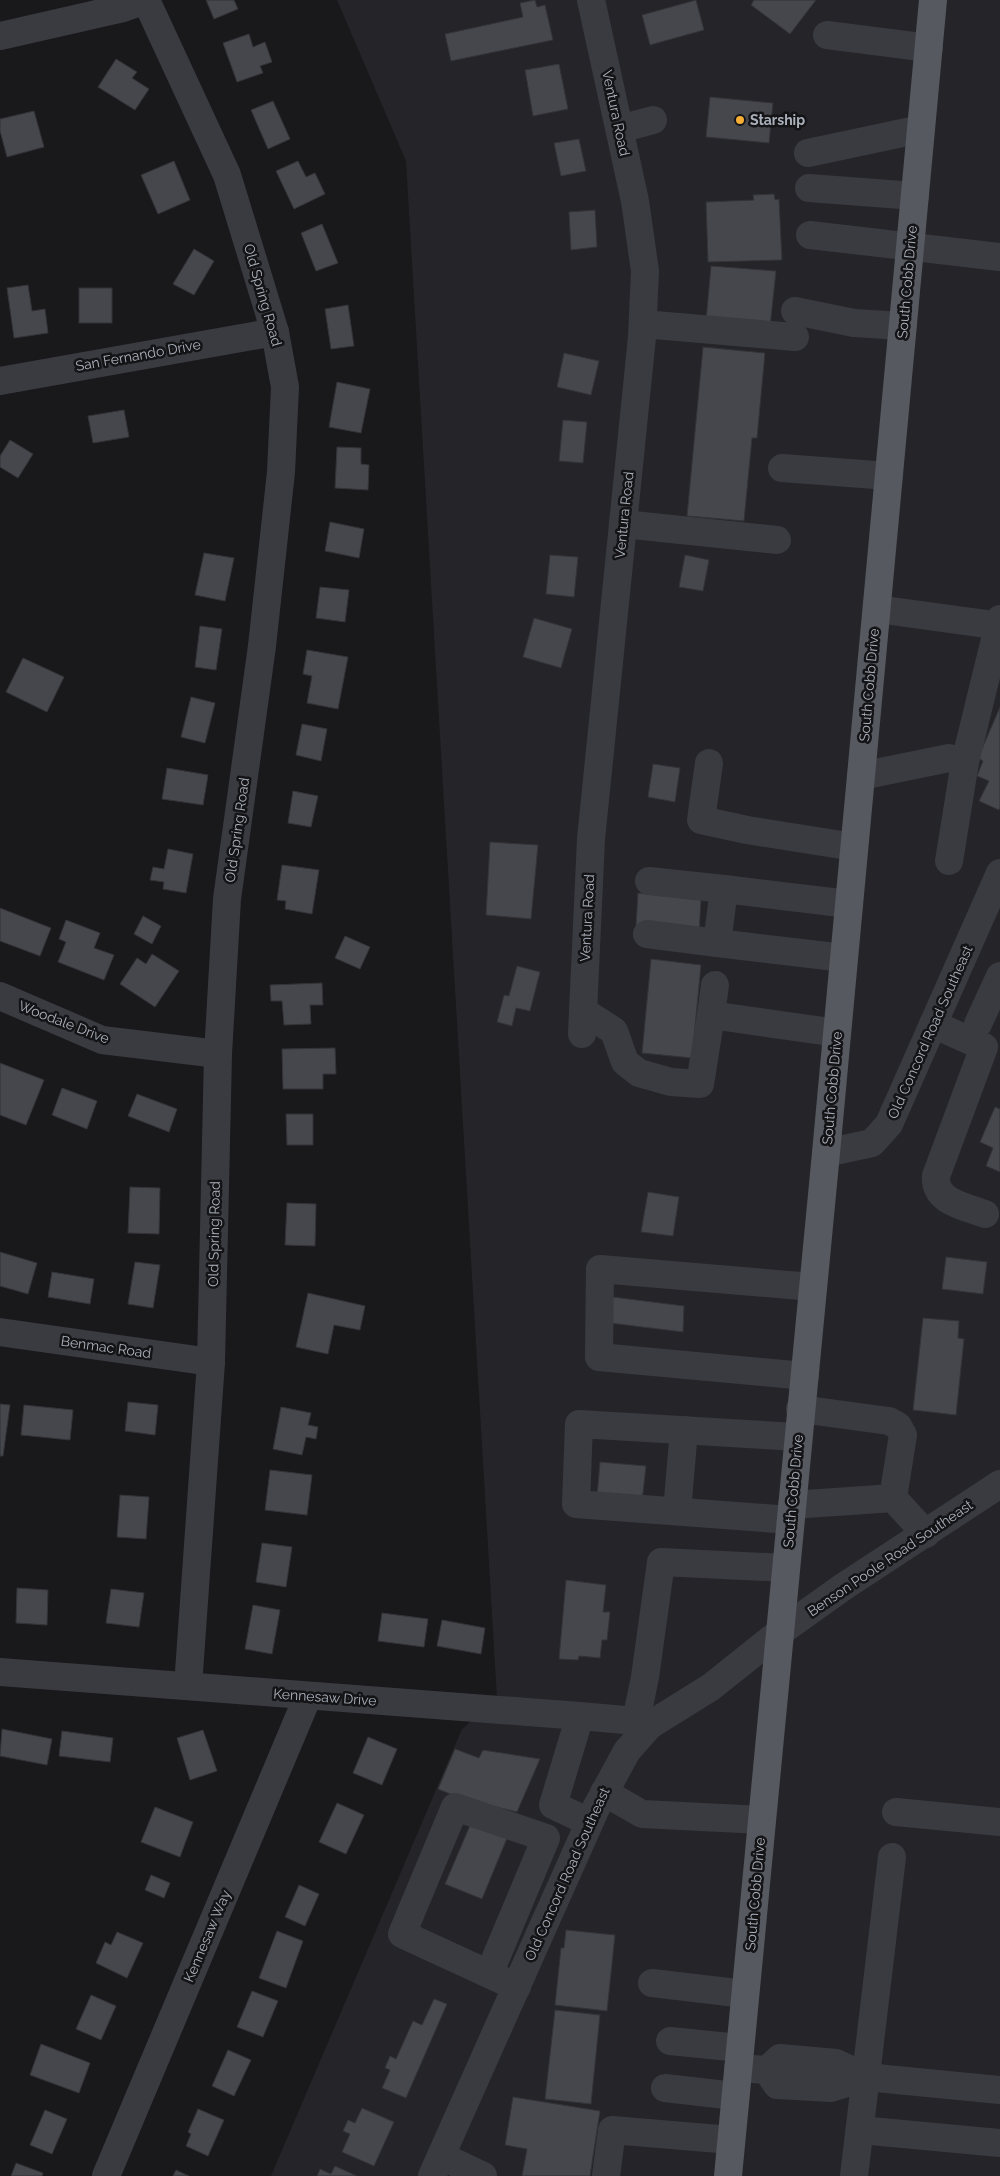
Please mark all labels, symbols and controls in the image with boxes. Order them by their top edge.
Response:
street label: Ventura Road [599,69,633,157]
place label: Starship [750,112,805,128]
marker: Starship [734,114,746,126]
street label: South Cobb Drive [894,225,920,339]
street label: Old Spring Road [241,242,285,348]
street label: San Fernando Drive [74,336,202,374]
street label: Ventura Road [611,471,637,559]
street label: South Cobb Drive [856,628,882,742]
street label: Old Spring Road [222,777,252,883]
street label: Ventura Road [577,874,597,962]
street label: Old Concord Road Southeast [884,943,976,1121]
street label: Woodale Drive [16,997,112,1047]
street label: South Cobb Drive [819,1031,845,1145]
street label: Old Spring Road [205,1181,223,1287]
street label: Benmac Road [60,1333,152,1361]
street label: South Cobb Drive [780,1434,806,1548]
street label: Benson Poole Road Southeast [804,1496,976,1619]
street label: Kennesaw Drive [273,1685,377,1709]
street label: Old Concord Road Southeast [521,1785,613,1963]
street label: South Cobb Drive [742,1837,768,1951]
street label: Kennesaw Way [180,1887,234,1984]

